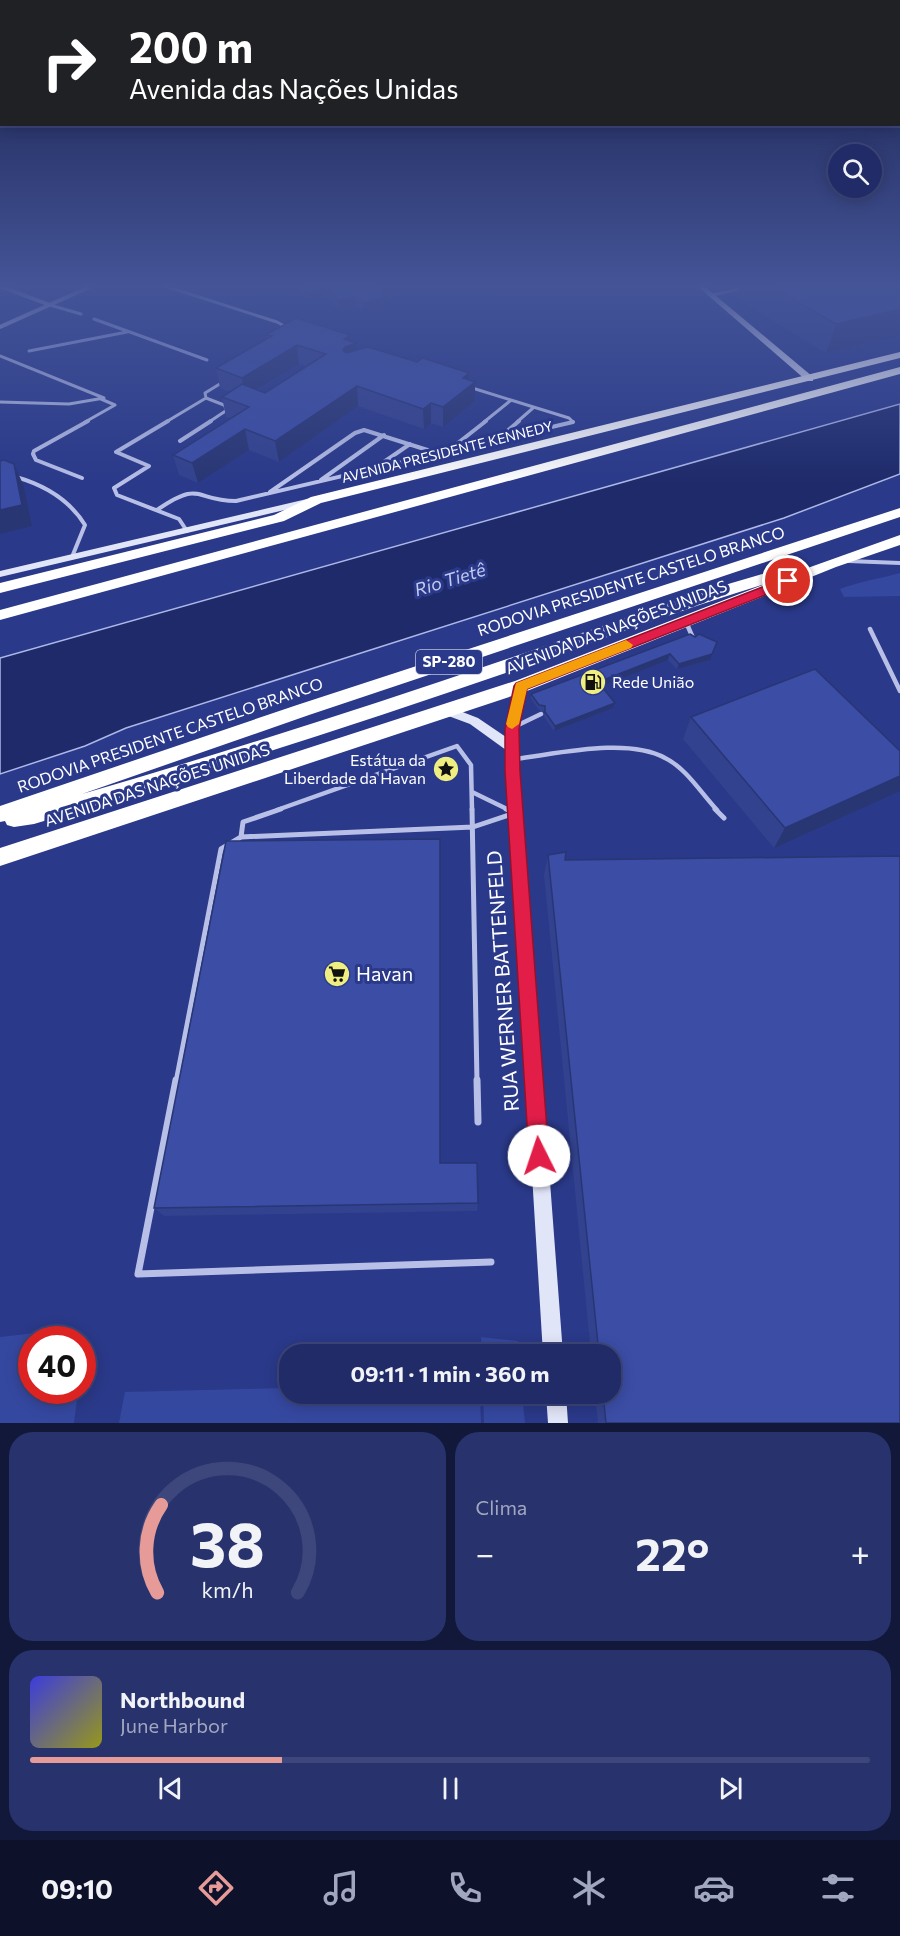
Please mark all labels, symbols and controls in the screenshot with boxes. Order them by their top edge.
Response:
text: 200 m [129,20,253,72]
icon: right [30,24,108,102]
text: Avenida das Nações Unidas [129,72,458,105]
map controls [828,144,882,198]
button: search [828,144,882,198]
street label: AVENIDA PRESIDENTE KENNEDY [340,417,554,486]
street label: RODOVIA PRESIDENTE CASTELO BRANCO [475,522,787,639]
pin [762,555,813,606]
water label: Rio Tietê [412,558,488,600]
icon: arrive [771,564,804,597]
street label: AVENIDA DAS NAÇÕES UNIDAS [502,575,729,678]
road number: SP-280 [416,650,482,674]
fuel station icon: Rede União [578,667,608,697]
place label: Rede União [612,672,694,691]
street label: RODOVIA PRESIDENTE CASTELO BRANCO [15,673,325,796]
street label: AVENIDA DAS NAÇÕES UNIDAS [42,739,272,830]
place label: Estátua da Liberdade da Havan [284,750,426,787]
place icon: Estátua da Liberdade da Havan [431,754,461,784]
street label: RUA WERNER BATTENFELD [481,850,523,1112]
supermarket icon: Havan [322,959,352,989]
place label: Havan [356,961,413,985]
position arrow [507,1124,571,1188]
speed limit sign: 40 [18,1326,96,1404]
text: 09:11 · 1 min · 360 m [351,1360,549,1387]
text: Clima [476,1495,527,1519]
text: 38 [190,1504,265,1580]
text: 22° [635,1525,709,1580]
text: − [476,1532,494,1573]
text: + [851,1532,870,1573]
text: km/h [201,1577,253,1603]
text: Northbound [120,1686,245,1713]
text: June Harbor [120,1713,228,1737]
icon: previous [154,1772,187,1805]
icon: pause [434,1772,467,1805]
icon: next [714,1772,747,1805]
icon: directions [195,1867,237,1909]
icon: music [320,1867,362,1909]
icon: phone [444,1867,486,1909]
icon: climate [568,1867,610,1909]
icon: car [693,1867,735,1909]
icon: filters [817,1867,859,1909]
text: 09:10 [41,1872,113,1905]

